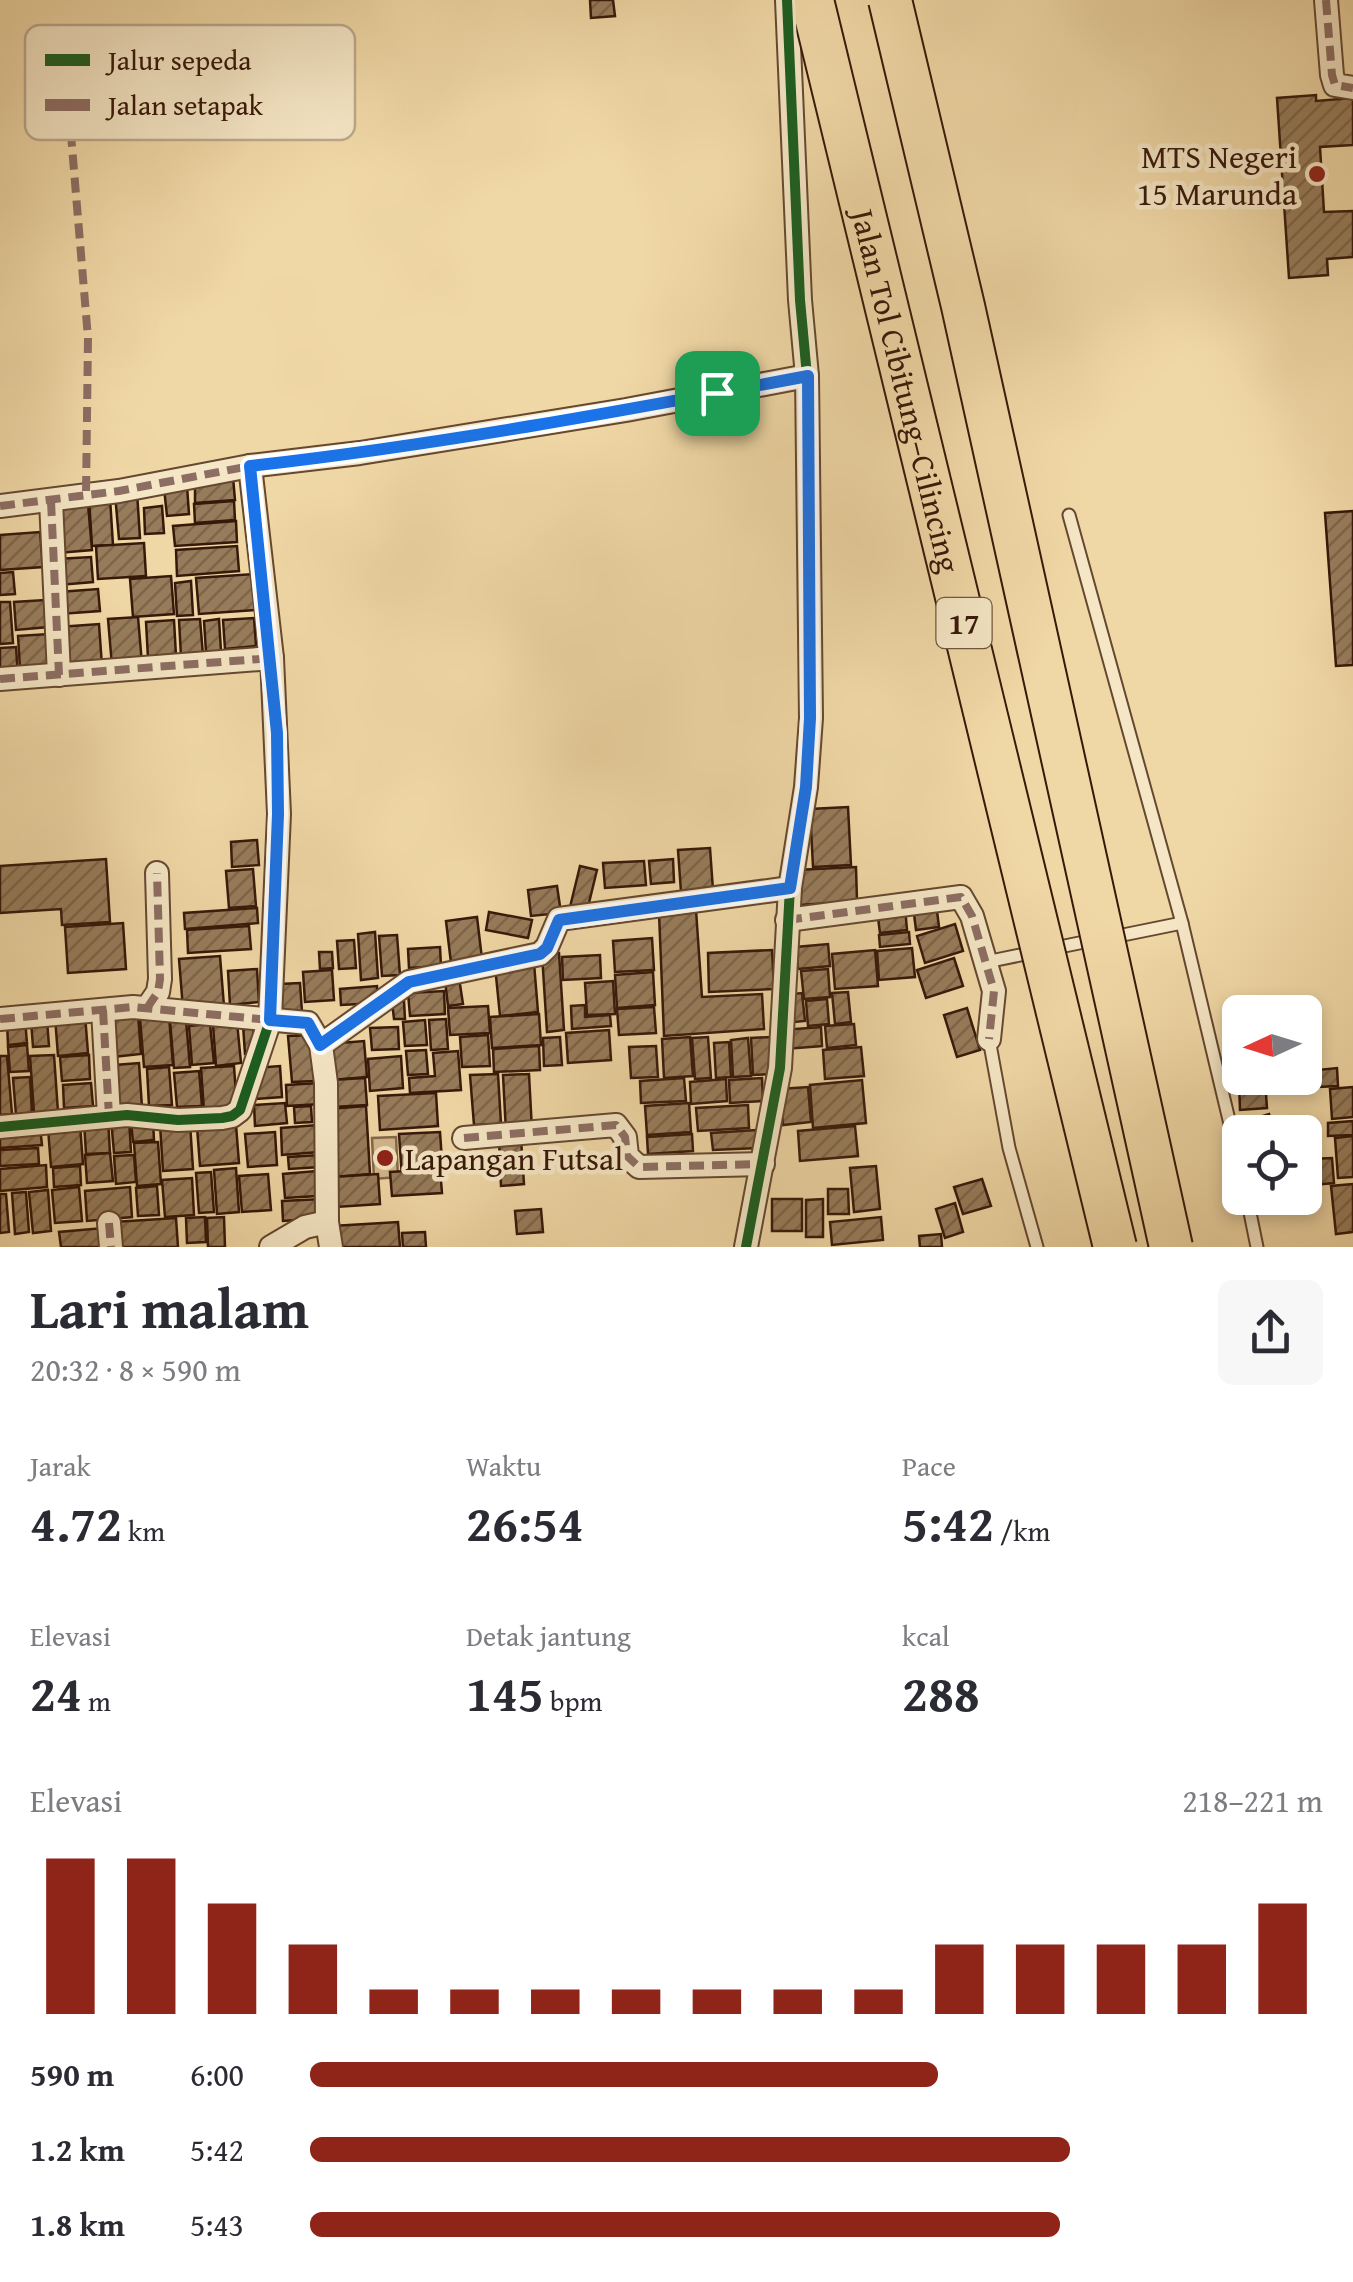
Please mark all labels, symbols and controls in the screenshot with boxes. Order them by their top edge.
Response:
legend [25,25,355,140]
text: Jalur sepeda [105,39,252,80]
text: Jalan setapak [105,84,264,125]
place label: MTS Negeri 15 Marunda [1137,133,1297,217]
marker: MTS Negeri 15 Marunda [1306,163,1328,185]
street label: Jalan Tol Cibitung–Cilincing [839,200,974,577]
pin [675,351,760,436]
icon: arrive [690,366,745,421]
road number: 17 [936,598,992,648]
north arrow [1222,995,1322,1095]
map controls [1222,995,1322,1215]
button: locate [1222,1115,1322,1215]
place label: Lapangan Futsal [405,1135,623,1182]
marker: Lapangan Futsal [374,1147,396,1169]
text: Lari malam [30,1268,309,1348]
button: share [1218,1280,1323,1385]
text: 20:32 · 8 × 590 m [30,1346,241,1393]
text: Jarak [30,1445,91,1486]
text: Waktu [466,1445,541,1486]
text: Pace [902,1445,956,1486]
text: 4.72 [30,1486,122,1559]
text: 26:54 [466,1486,584,1559]
text: 5:42 [902,1486,994,1559]
text: km [122,1510,165,1551]
text: /km [994,1510,1050,1551]
text: Elevasi [30,1615,111,1656]
text: Detak jantung [466,1615,631,1656]
text: kcal [902,1615,950,1656]
text: 24 [30,1656,82,1729]
text: 145 [466,1656,544,1729]
text: 288 [902,1656,980,1729]
text: m [82,1680,111,1721]
text: bpm [544,1680,602,1721]
text: Elevasi [30,1777,122,1824]
text: 218–221 m [1182,1777,1323,1824]
text: 590 m [30,2051,114,2098]
text: 6:00 [190,2051,244,2098]
text: 1.2 km [30,2126,125,2173]
text: 5:42 [190,2126,244,2173]
text: 1.8 km [30,2201,125,2248]
text: 5:43 [190,2201,244,2248]

